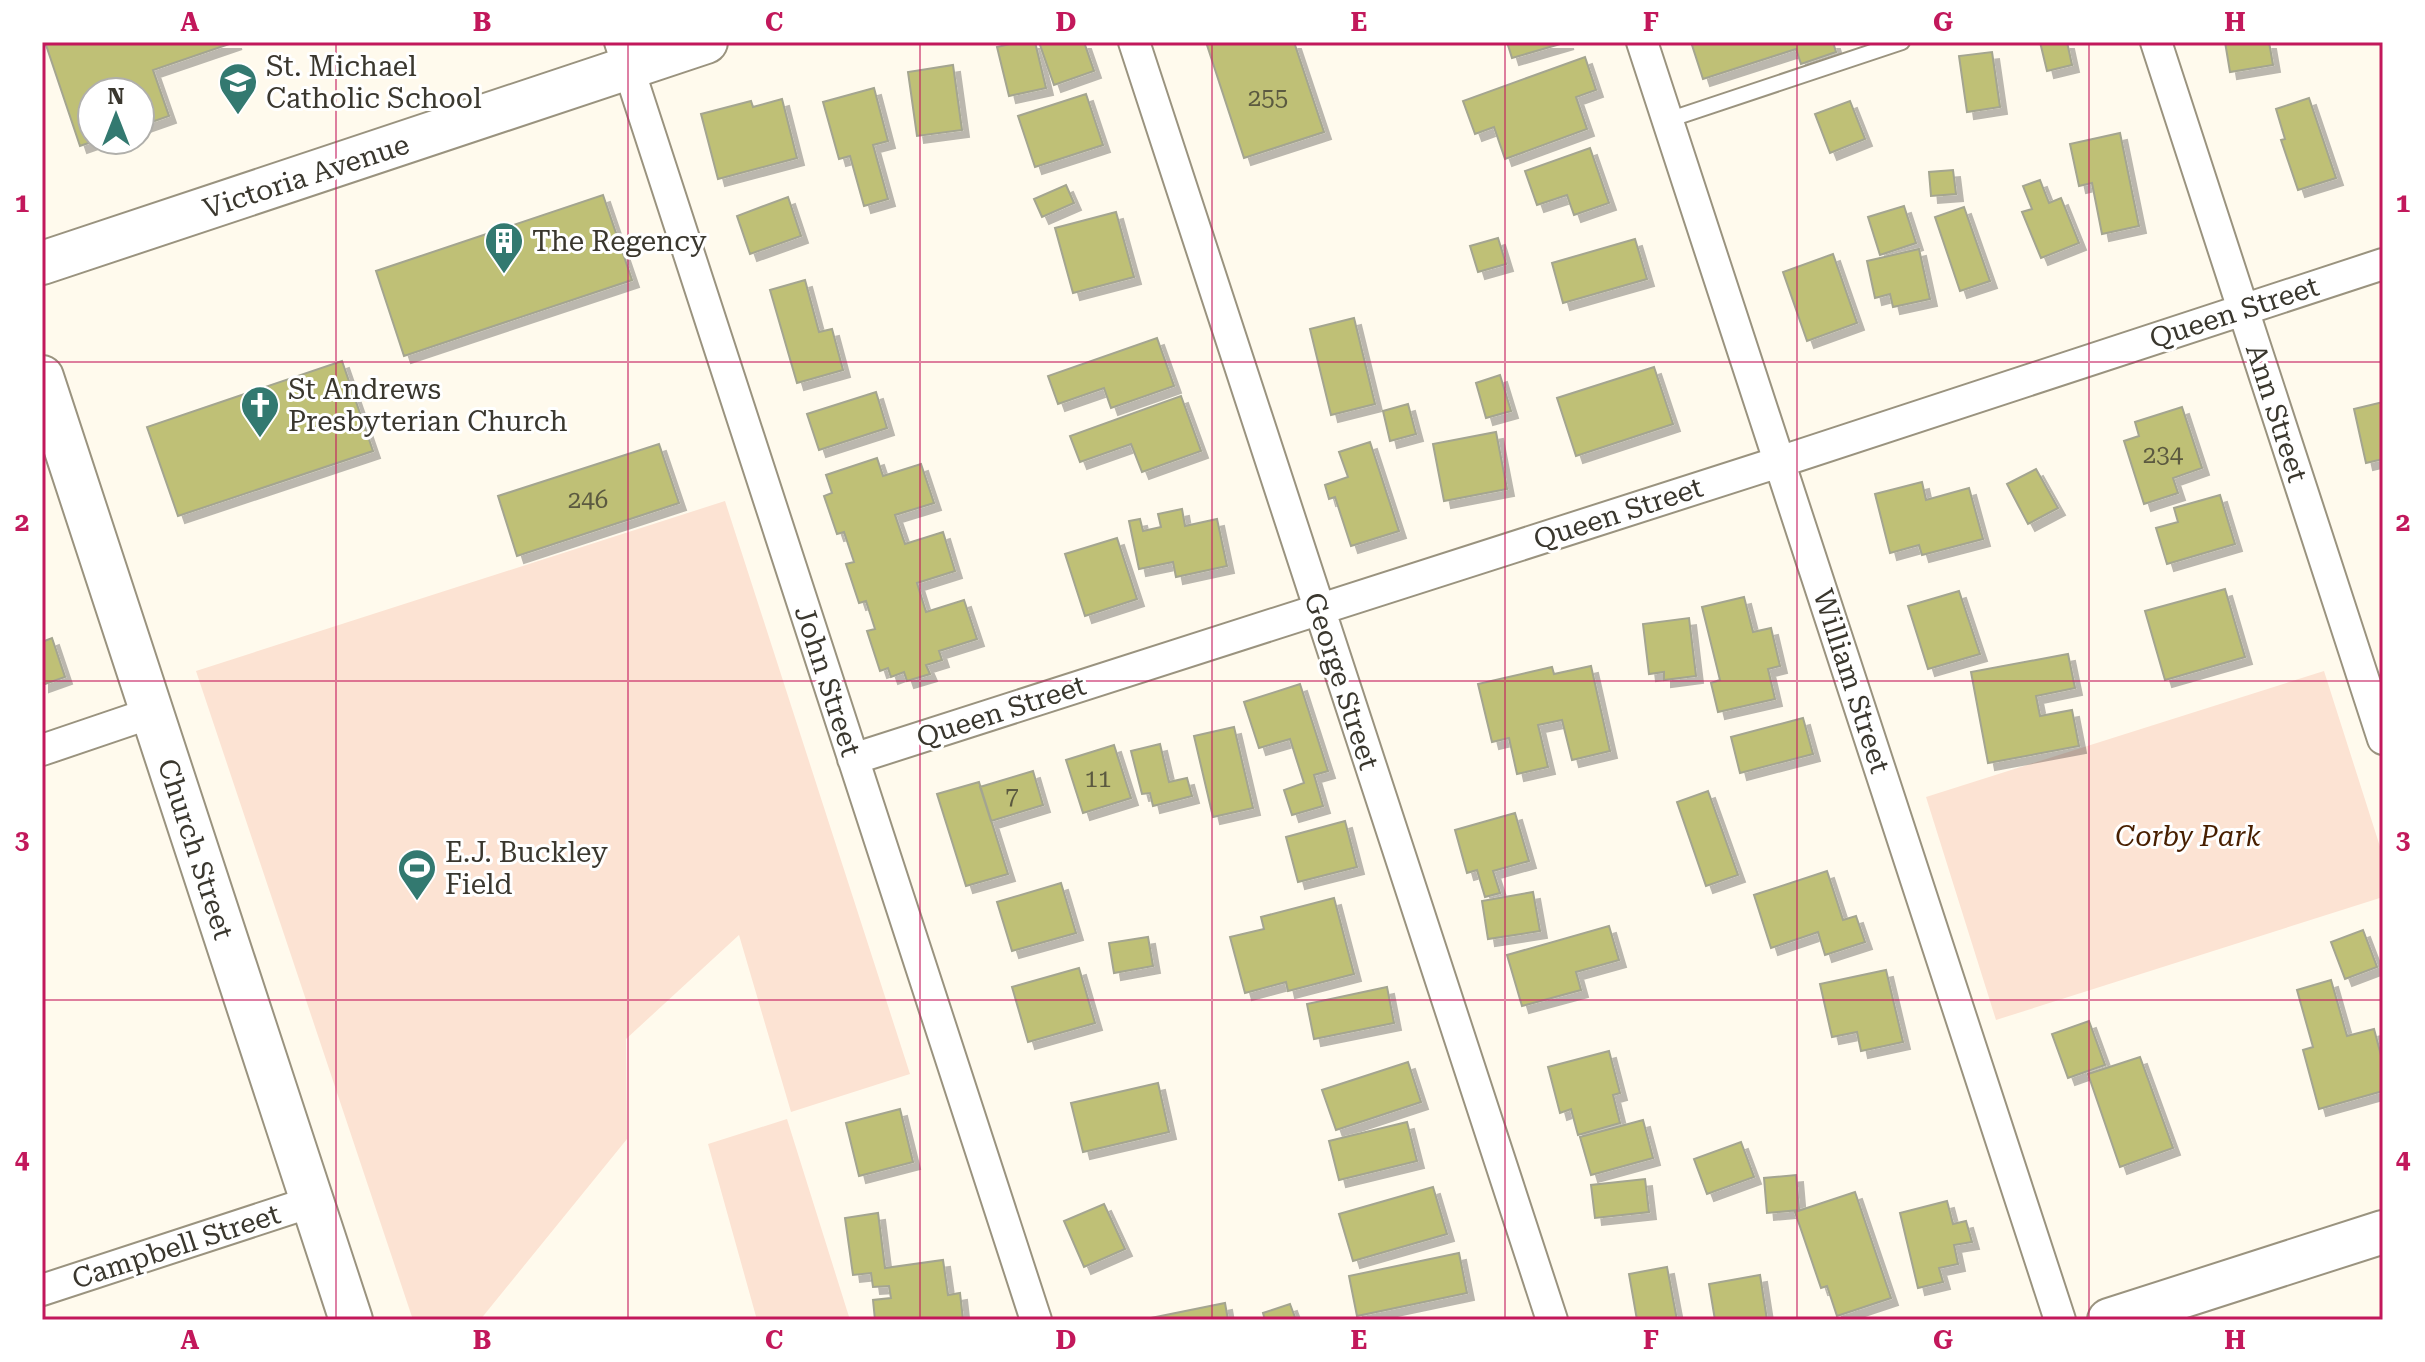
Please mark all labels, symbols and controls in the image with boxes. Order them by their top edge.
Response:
text: A [181,7,200,37]
text: B [473,7,491,37]
text: C [765,7,783,37]
text: D [1056,7,1076,37]
text: E [1351,7,1367,37]
text: F [1643,7,1659,37]
text: G [1933,7,1953,37]
text: H [2224,7,2246,37]
place label: St. Michael Catholic School [266,50,482,115]
school or university icon: St. Michael Catholic School [217,61,259,116]
north arrow [76,76,156,156]
text: N [108,84,125,109]
house number: 255 [1248,84,1288,112]
street label: Victoria Avenue [199,128,413,225]
text: 1 [15,188,29,218]
text: 1 [2396,188,2410,218]
building icon: The Regency [483,220,525,275]
place label: The Regency [532,225,707,258]
street label: Queen Street [2145,270,2323,355]
street label: Ann Street [2239,340,2314,486]
place label: St Andrews Presbyterian Church [288,373,568,438]
church icon: St Andrews Presbyterian Church [239,384,281,439]
house number: 234 [2143,441,2184,469]
street label: Queen Street [1529,471,1707,556]
house number: 246 [568,486,608,514]
text: 2 [15,507,29,537]
text: 2 [2396,507,2410,537]
street label: William Street [1806,585,1897,777]
street label: George Street [1297,589,1386,774]
street label: John Street [788,602,867,761]
street label: Queen Street [912,669,1090,754]
street label: Church Street [151,755,240,944]
house number: 11 [1085,765,1111,793]
house number: 7 [1005,782,1019,810]
park label: Corby Park [2115,820,2262,853]
text: 3 [15,825,29,855]
text: 3 [2396,825,2410,855]
place label: E.J. Buckley Field [445,836,608,901]
sports icon: E.J. Buckley Field [396,847,438,902]
text: 4 [15,1144,30,1174]
text: 4 [2396,1144,2411,1174]
street label: Campbell Street [68,1197,284,1296]
text: A [181,1325,200,1355]
text: B [473,1325,491,1355]
text: C [765,1325,783,1355]
text: D [1056,1325,1076,1355]
text: E [1351,1325,1367,1355]
text: F [1643,1325,1659,1355]
text: G [1933,1325,1953,1355]
text: H [2224,1325,2246,1355]

